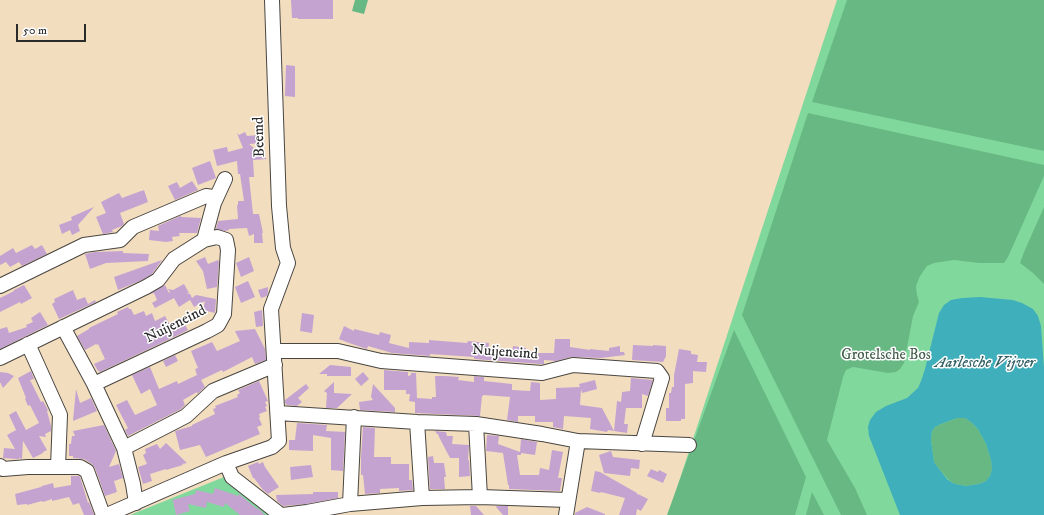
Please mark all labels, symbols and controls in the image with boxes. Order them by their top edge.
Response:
scale bar [18,16,88,42]
text: 50 m [23,23,47,38]
street label: Beemd [250,116,270,158]
street label: Nuijeneind [142,302,210,348]
street label: Nuijeneind [471,342,539,364]
park label: Grotelsche Bos [841,347,931,365]
water label: Aarlesche Vijver [935,354,1035,374]

